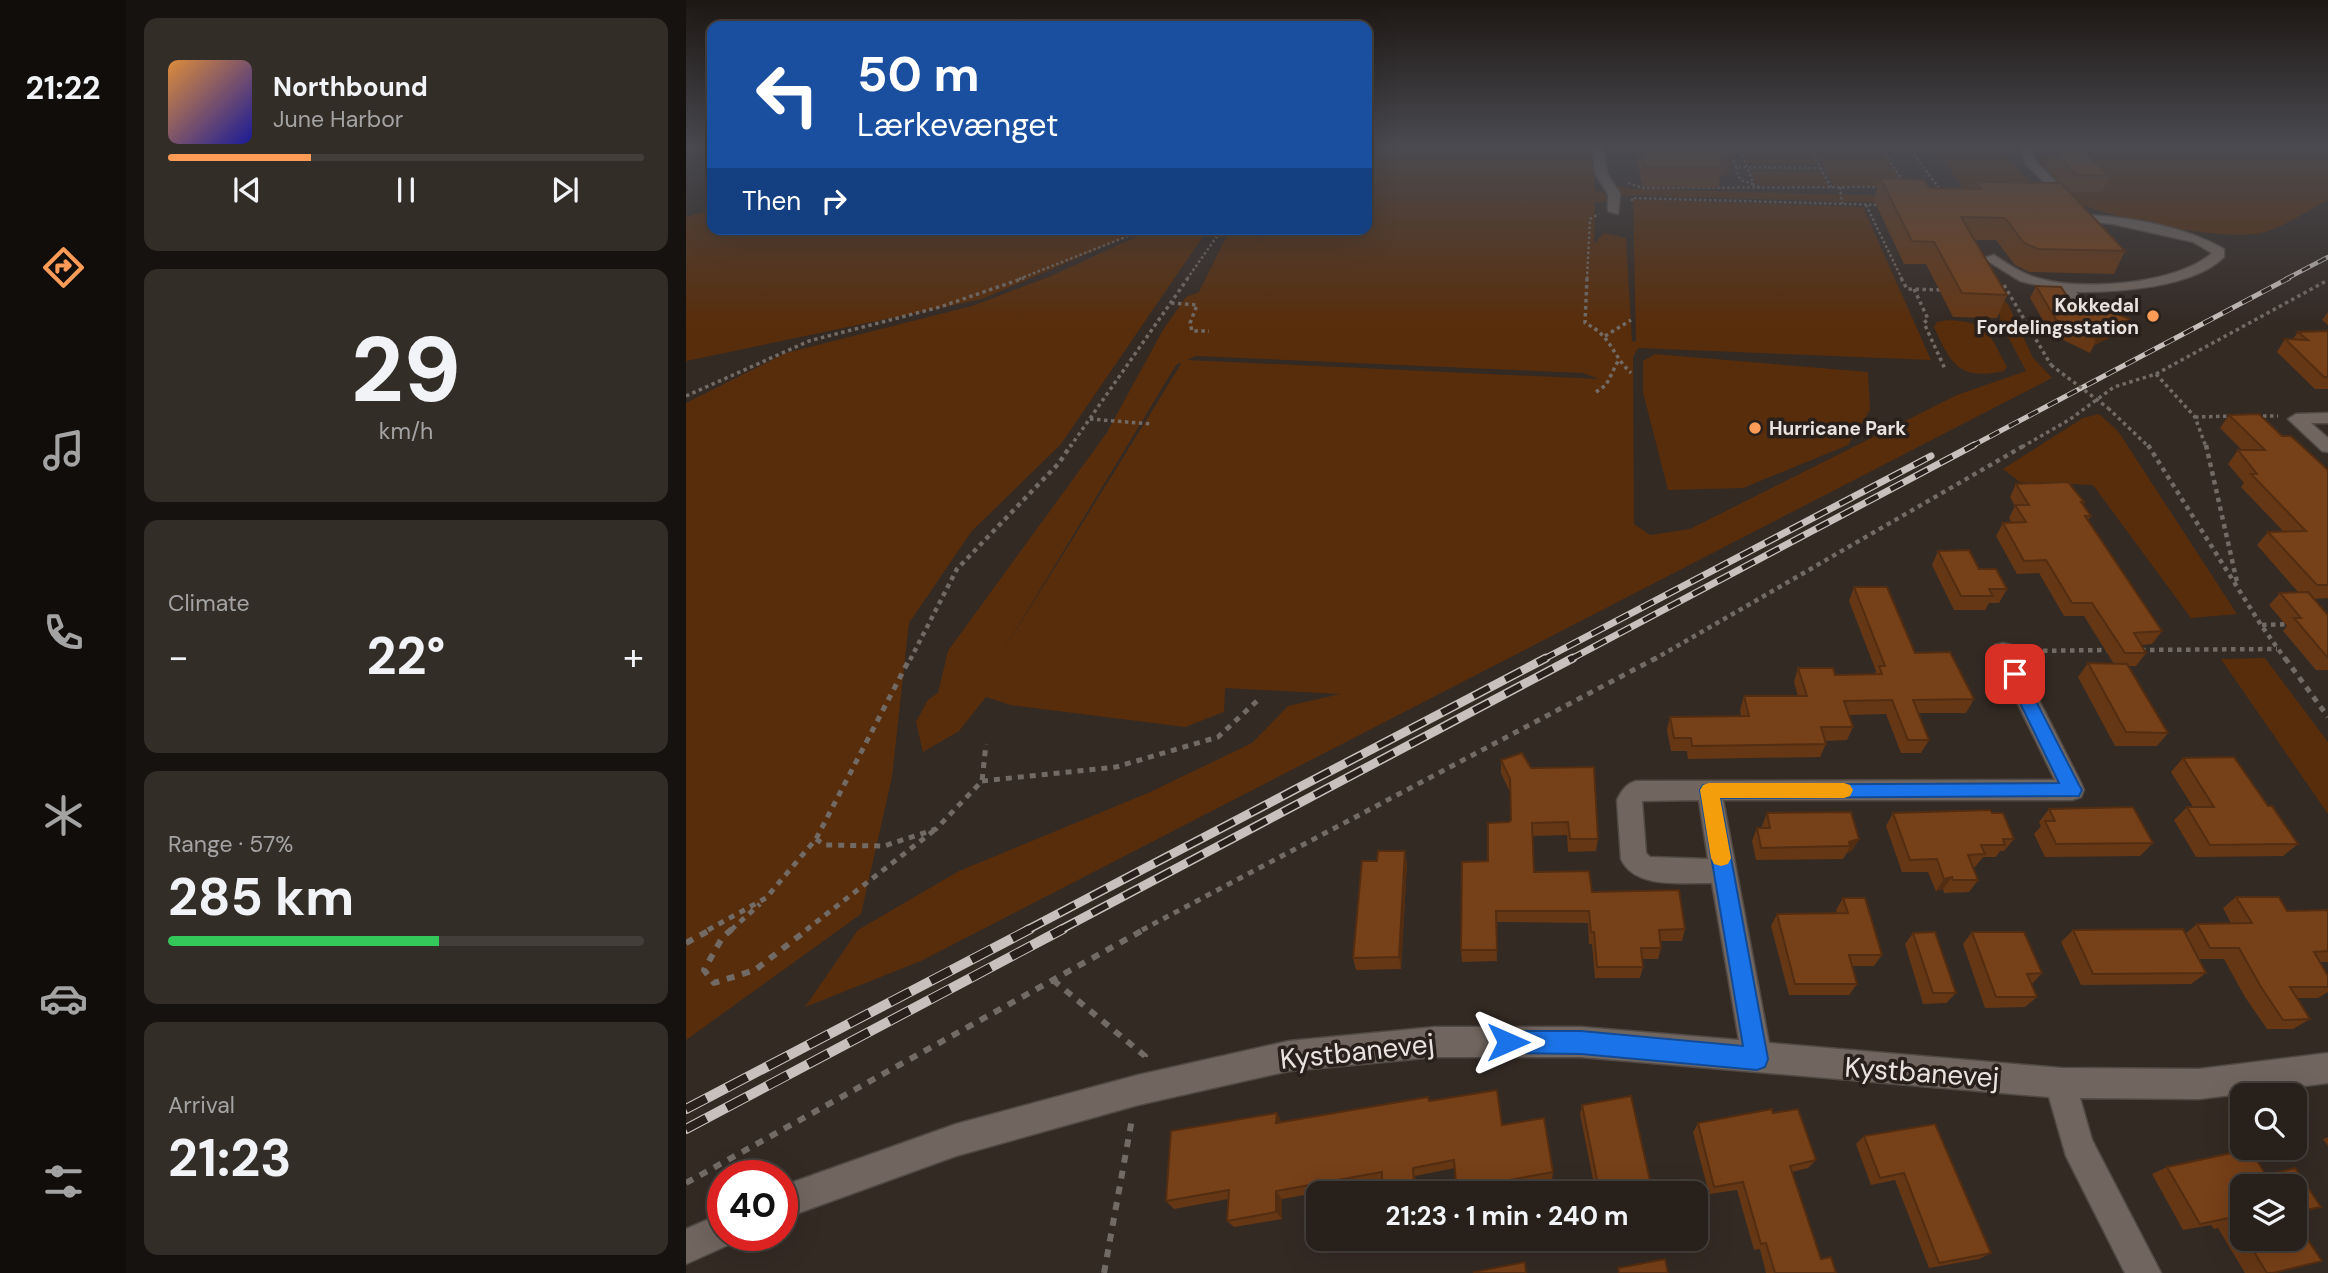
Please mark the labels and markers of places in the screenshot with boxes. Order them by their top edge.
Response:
place label: Kokkedal Fordelingsstation [1977,293,2139,340]
marker: Kokkedal Fordelingsstation [2145,308,2161,324]
place label: Hurricane Park [1769,416,1906,441]
marker: Hurricane Park [1747,420,1763,436]
pin [1985,644,2045,704]

